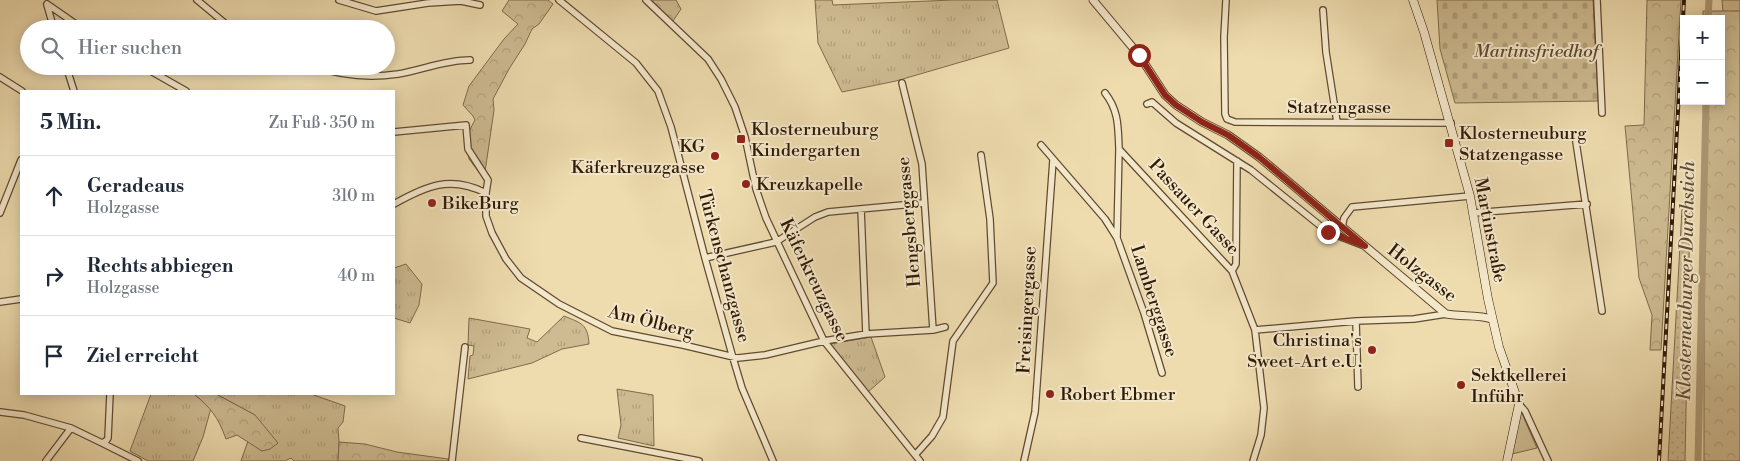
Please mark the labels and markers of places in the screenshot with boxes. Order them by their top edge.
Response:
place label: Klosterneuburg Kindergarten [751,118,879,162]
place label: Klosterneuburg Statzengasse [1459,122,1587,166]
marker: Klosterneuburg Kindergarten [735,133,747,145]
place label: KG Käferkreuzgasse [571,135,706,179]
marker: Klosterneuburg Statzengasse [1443,137,1455,149]
marker: KG Käferkreuzgasse [709,150,721,162]
place label: Kreuzkapelle [756,173,863,196]
marker: Kreuzkapelle [740,178,752,190]
place label: BikeBurg [441,192,519,215]
marker: BikeBurg [426,197,438,209]
place label: Christina's Sweet-Art e.U. [1247,329,1362,373]
marker: Christina's Sweet-Art e.U. [1366,344,1378,356]
place label: Sektkellerei Inführ [1471,364,1567,408]
marker: Sektkellerei Inführ [1455,379,1467,391]
place label: Robert Ebmer [1060,383,1176,406]
marker: Robert Ebmer [1044,388,1056,400]

